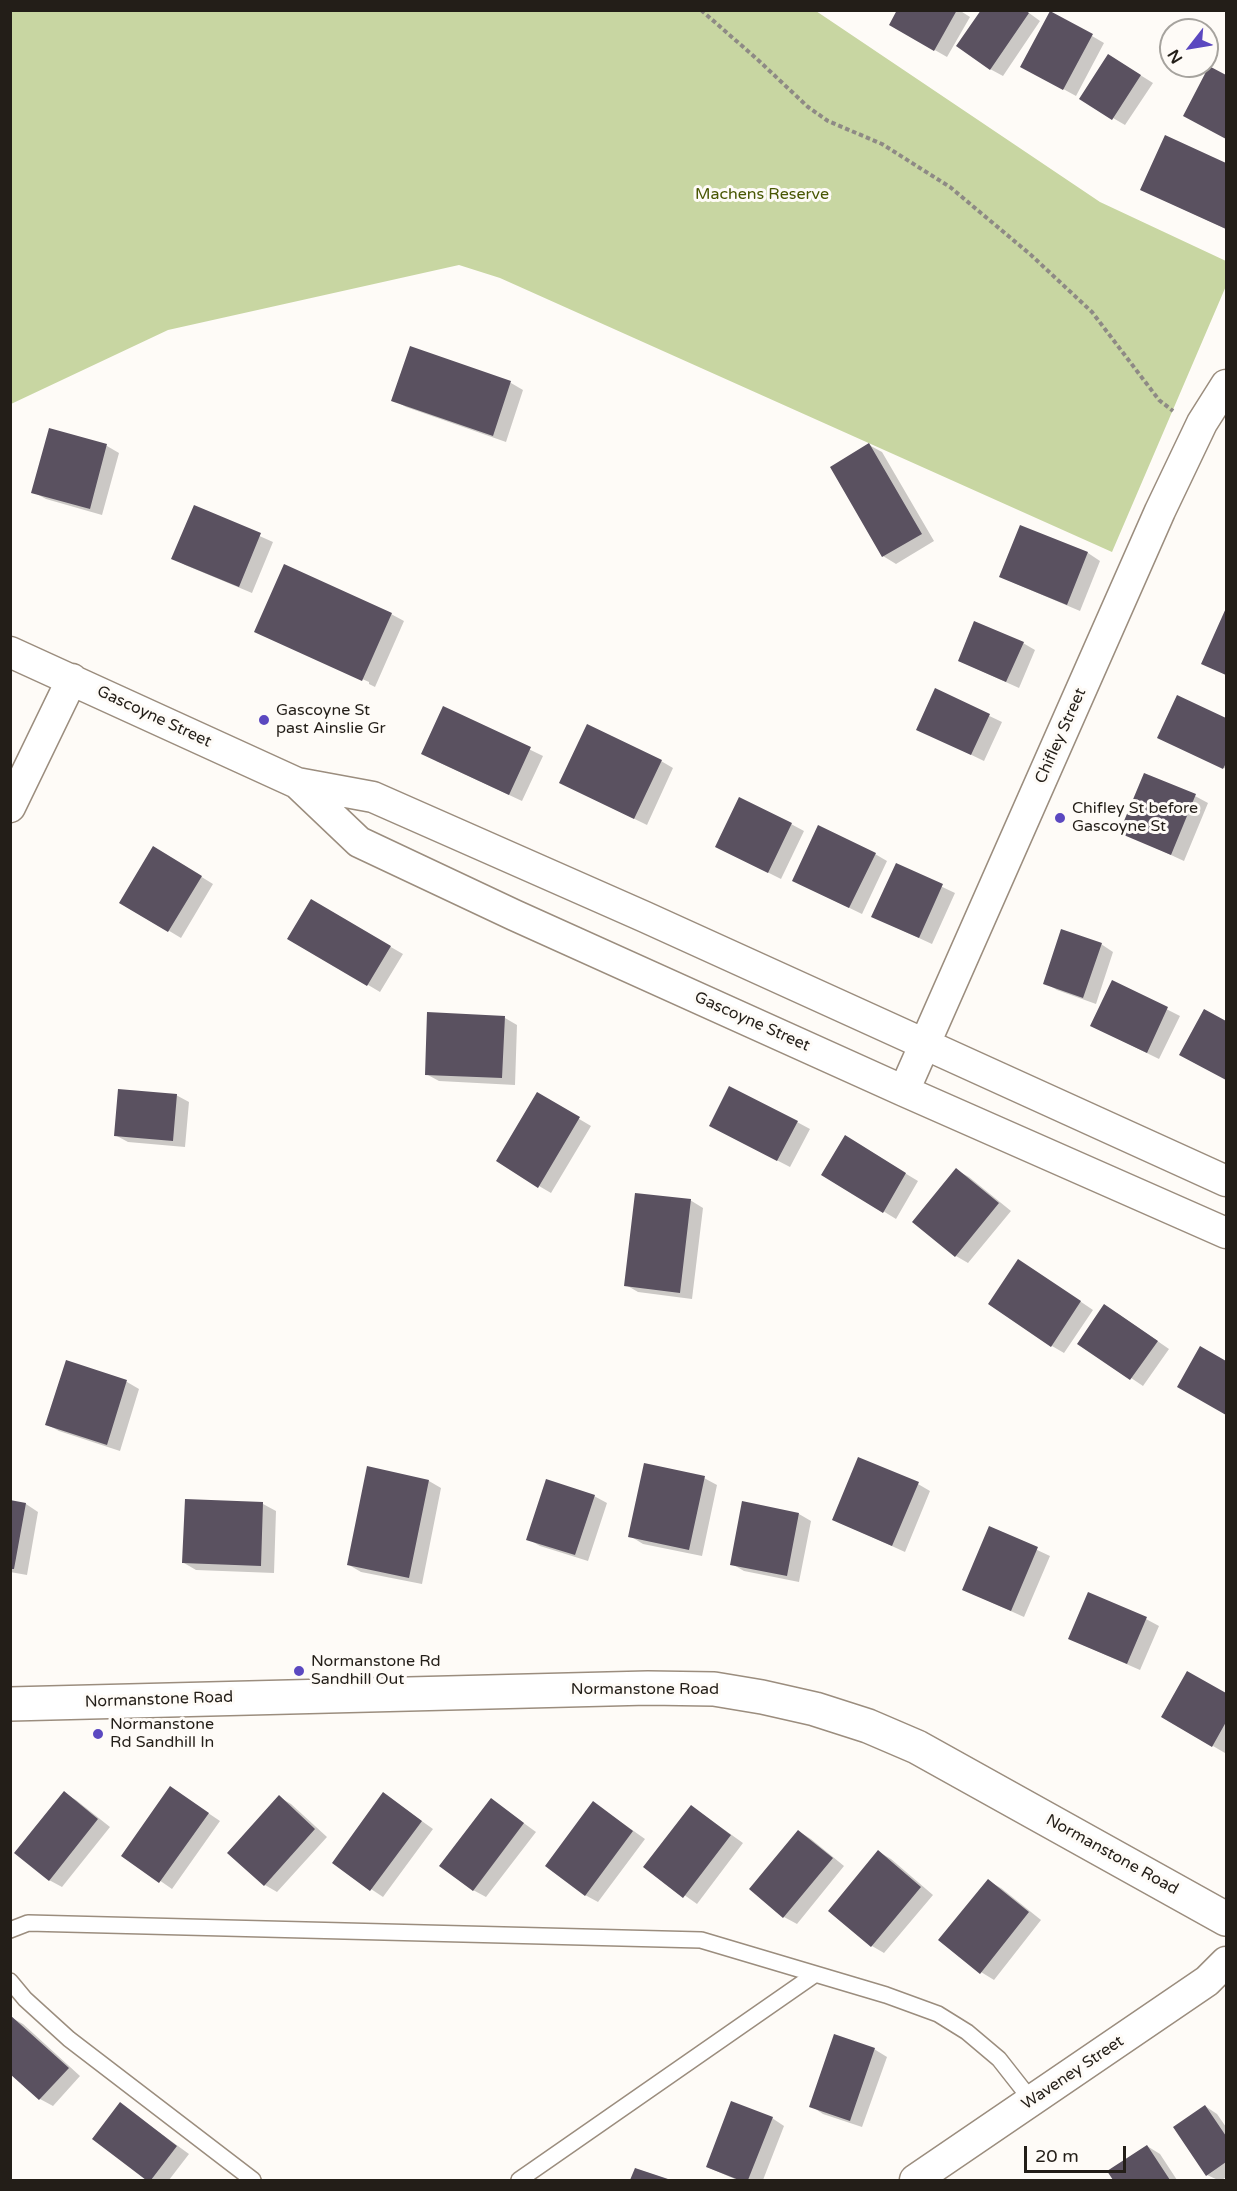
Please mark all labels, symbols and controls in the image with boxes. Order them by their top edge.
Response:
north arrow [1159,18,1219,78]
text: N [1163,46,1187,67]
park label: Machens Reserve [695,185,829,205]
street label: Gascoyne Street [94,682,214,752]
street label: Chifley Street [1031,685,1091,787]
place label: Gascoyne St past Ainslie Gr [276,701,386,739]
marker: Gascoyne St past Ainslie Gr [257,713,271,727]
place label: Chifley St before Gascoyne St [1072,799,1198,837]
marker: Chifley St before Gascoyne St [1053,811,1067,825]
street label: Gascoyne Street [691,988,813,1056]
place label: Normanstone Rd Sandhill Out [311,1652,441,1690]
marker: Normanstone Rd Sandhill Out [292,1664,306,1678]
street label: Normanstone Road [571,1680,719,1700]
street label: Normanstone Road [85,1688,233,1712]
place label: Normanstone Rd Sandhill In [110,1715,214,1753]
marker: Normanstone Rd Sandhill In [91,1727,105,1741]
street label: Normanstone Road [1042,1811,1182,1899]
street label: Waveney Street [1018,2032,1128,2114]
scale bar [1027,2134,1129,2172]
text: 20 m [1035,2145,1079,2167]

